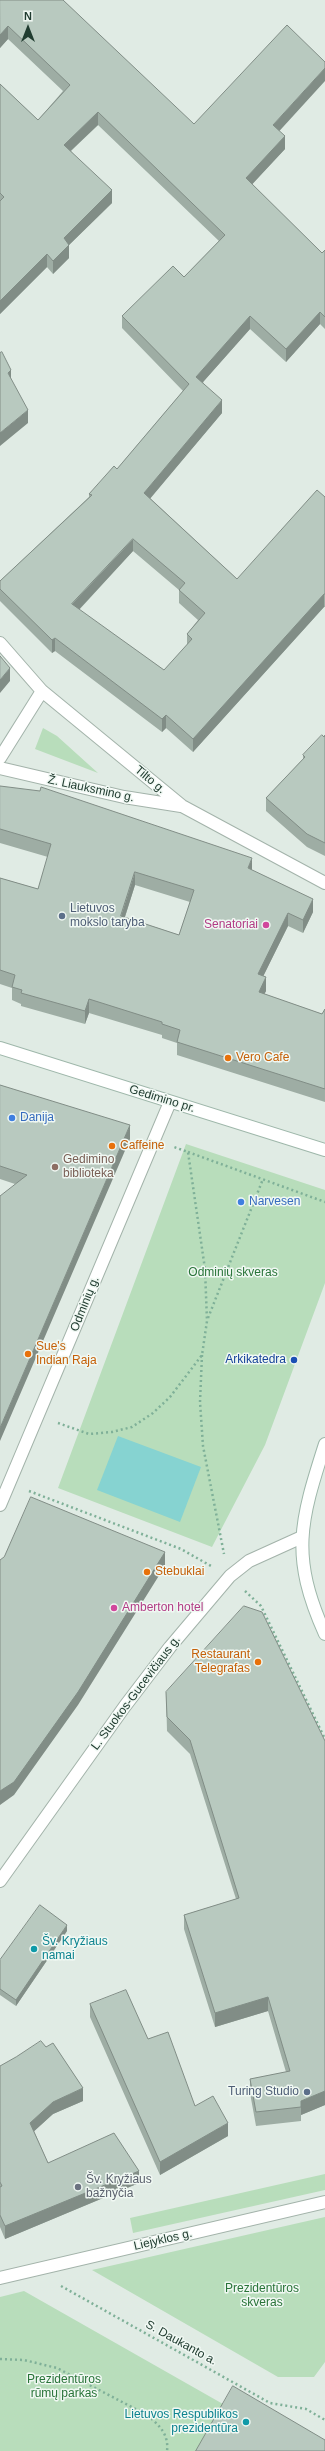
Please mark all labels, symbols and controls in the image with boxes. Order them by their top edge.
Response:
north arrow [8,8,48,48]
text: N [24,10,32,22]
street label: Tilto g. [132,763,168,797]
street label: Ž. Liauksmino g. [46,773,136,805]
place label: Lietuvos mokslo taryba [70,902,145,930]
marker: Lietuvos mokslo taryba [57,911,67,921]
place label: Senatoriai [204,918,258,932]
marker: Senatoriai [261,920,271,930]
place label: Vero Cafe [236,1051,289,1065]
marker: Vero Cafe [223,1053,233,1063]
street label: Gedimino pr. [127,1082,197,1116]
place label: Danija [20,1111,54,1125]
marker: Danija [7,1113,17,1123]
place label: Caffeine [120,1139,164,1153]
marker: Caffeine [107,1141,117,1151]
place label: Gedimino biblioteka [63,1153,114,1181]
marker: Gedimino biblioteka [50,1162,60,1172]
place label: Narvesen [249,1195,300,1209]
marker: Narvesen [236,1197,246,1207]
park label: Odminių skveras [188,1266,278,1280]
street label: Odminių g. [67,1274,103,1334]
place label: Sue's Indian Raja [36,1340,97,1368]
marker: Sue's Indian Raja [23,1349,33,1359]
place label: Arkikatedra [225,1353,286,1367]
marker: Arkikatedra [289,1355,299,1365]
place label: Stebuklai [155,1565,204,1579]
marker: Stebuklai [142,1567,152,1577]
place label: Amberton hotel [122,1601,203,1615]
marker: Amberton hotel [109,1603,119,1613]
street label: L. Stuokos-Gucevičiaus g. [88,1633,184,1753]
place label: Restaurant Telegrafas [191,1648,250,1676]
marker: Restaurant Telegrafas [253,1657,263,1667]
place label: Šv. Kryžiaus namai [42,1935,108,1963]
marker: Šv. Kryžiaus namai [29,1944,39,1954]
place label: Turing Studio [228,2085,299,2099]
marker: Turing Studio [302,2087,312,2097]
place label: Šv. Kryžiaus bažnyčia [86,2173,152,2201]
marker: Šv. Kryžiaus bažnyčia [73,2182,83,2192]
street label: Liejyklos g. [132,2226,194,2254]
park label: Prezidentūros skveras [225,2282,299,2310]
street label: S. Daukanto a. [143,2317,219,2369]
park label: Prezidentūros rūmų parkas [27,2373,101,2401]
place label: Lietuvos Respublikos prezidentūra [125,2408,238,2436]
marker: Lietuvos Respublikos prezidentūra [241,2417,251,2427]

